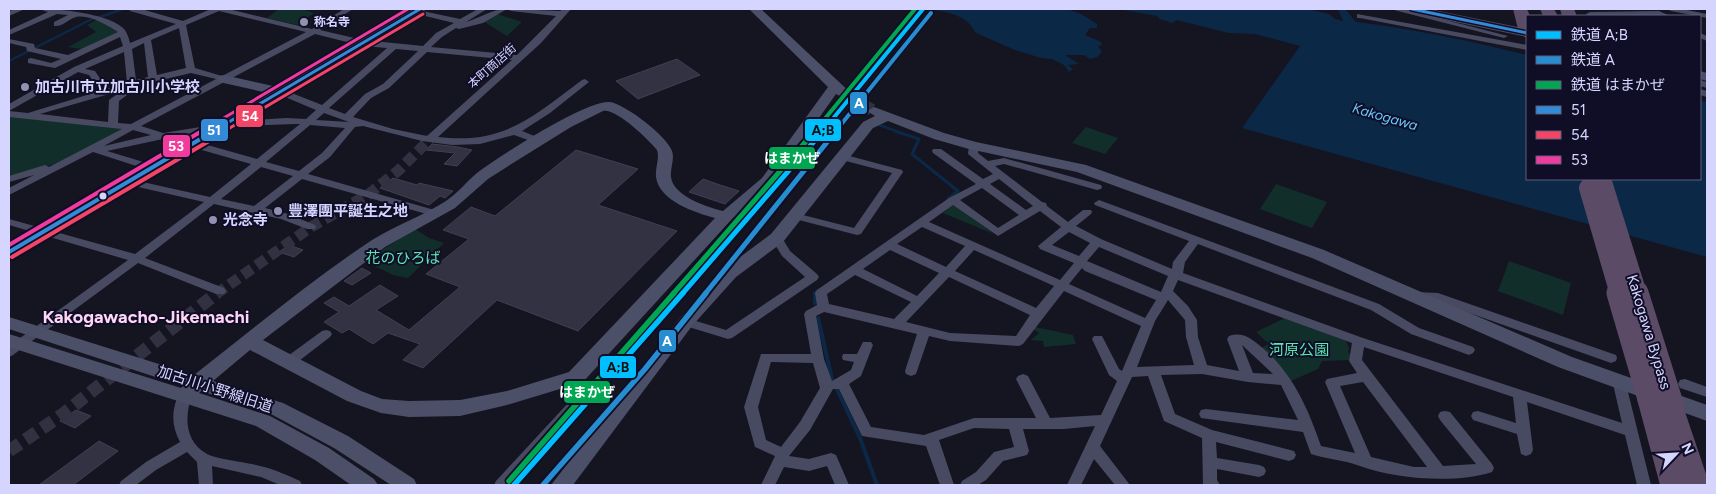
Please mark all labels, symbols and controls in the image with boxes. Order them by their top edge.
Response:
place label: 称名寺 [314,15,350,29]
legend [1526,15,1701,180]
marker: 称名寺 [298,16,310,28]
text: 鉄道 A;B [1571,26,1628,44]
street label: 本町商店街 [465,41,519,91]
text: 鉄道 A [1571,51,1615,69]
text: 鉄道 はまかぜ [1571,76,1665,94]
place label: 加古川市立加古川小学校 [35,78,200,96]
marker: 加古川市立加古川小学校 [19,81,31,93]
line badge: A [849,91,868,115]
text: A [854,95,864,112]
water label: Kakogawa [1350,100,1420,134]
text: 51 [1571,101,1586,119]
line badge: 54 [235,104,264,128]
text: 54 [242,108,259,125]
line badge: 51 [200,118,229,142]
line badge: A;B [804,118,842,142]
text: 51 [207,122,221,139]
text: A;B [812,122,835,139]
text: 54 [1571,126,1589,144]
line badge: 53 [162,134,191,158]
text: 53 [168,138,184,155]
line badge: はまかぜ [768,146,816,170]
text: はまかぜ [764,150,820,167]
text: 53 [1571,151,1588,169]
unlabelled marker [98,191,108,201]
place label: 豐澤團平誕生之地 [288,202,408,220]
marker: 豐澤團平誕生之地 [272,205,284,217]
place label: 光念寺 [223,211,268,229]
marker: 光念寺 [207,214,219,226]
park label: 花のひろば [365,249,441,267]
street label: Kakogawa Bypass [1623,272,1675,392]
district label: Kakogawacho-Jikemachi [42,306,250,328]
line badge: A [658,329,677,353]
text: A [662,333,672,350]
park label: 河原公園 [1269,341,1329,359]
line badge: A;B [599,355,637,379]
text: A;B [607,359,630,376]
street label: 加古川小野線旧道 [155,362,275,416]
line badge: はまかぜ [563,380,611,404]
text: はまかぜ [559,384,615,401]
north arrow [1651,429,1701,479]
text: N [1677,440,1697,457]

